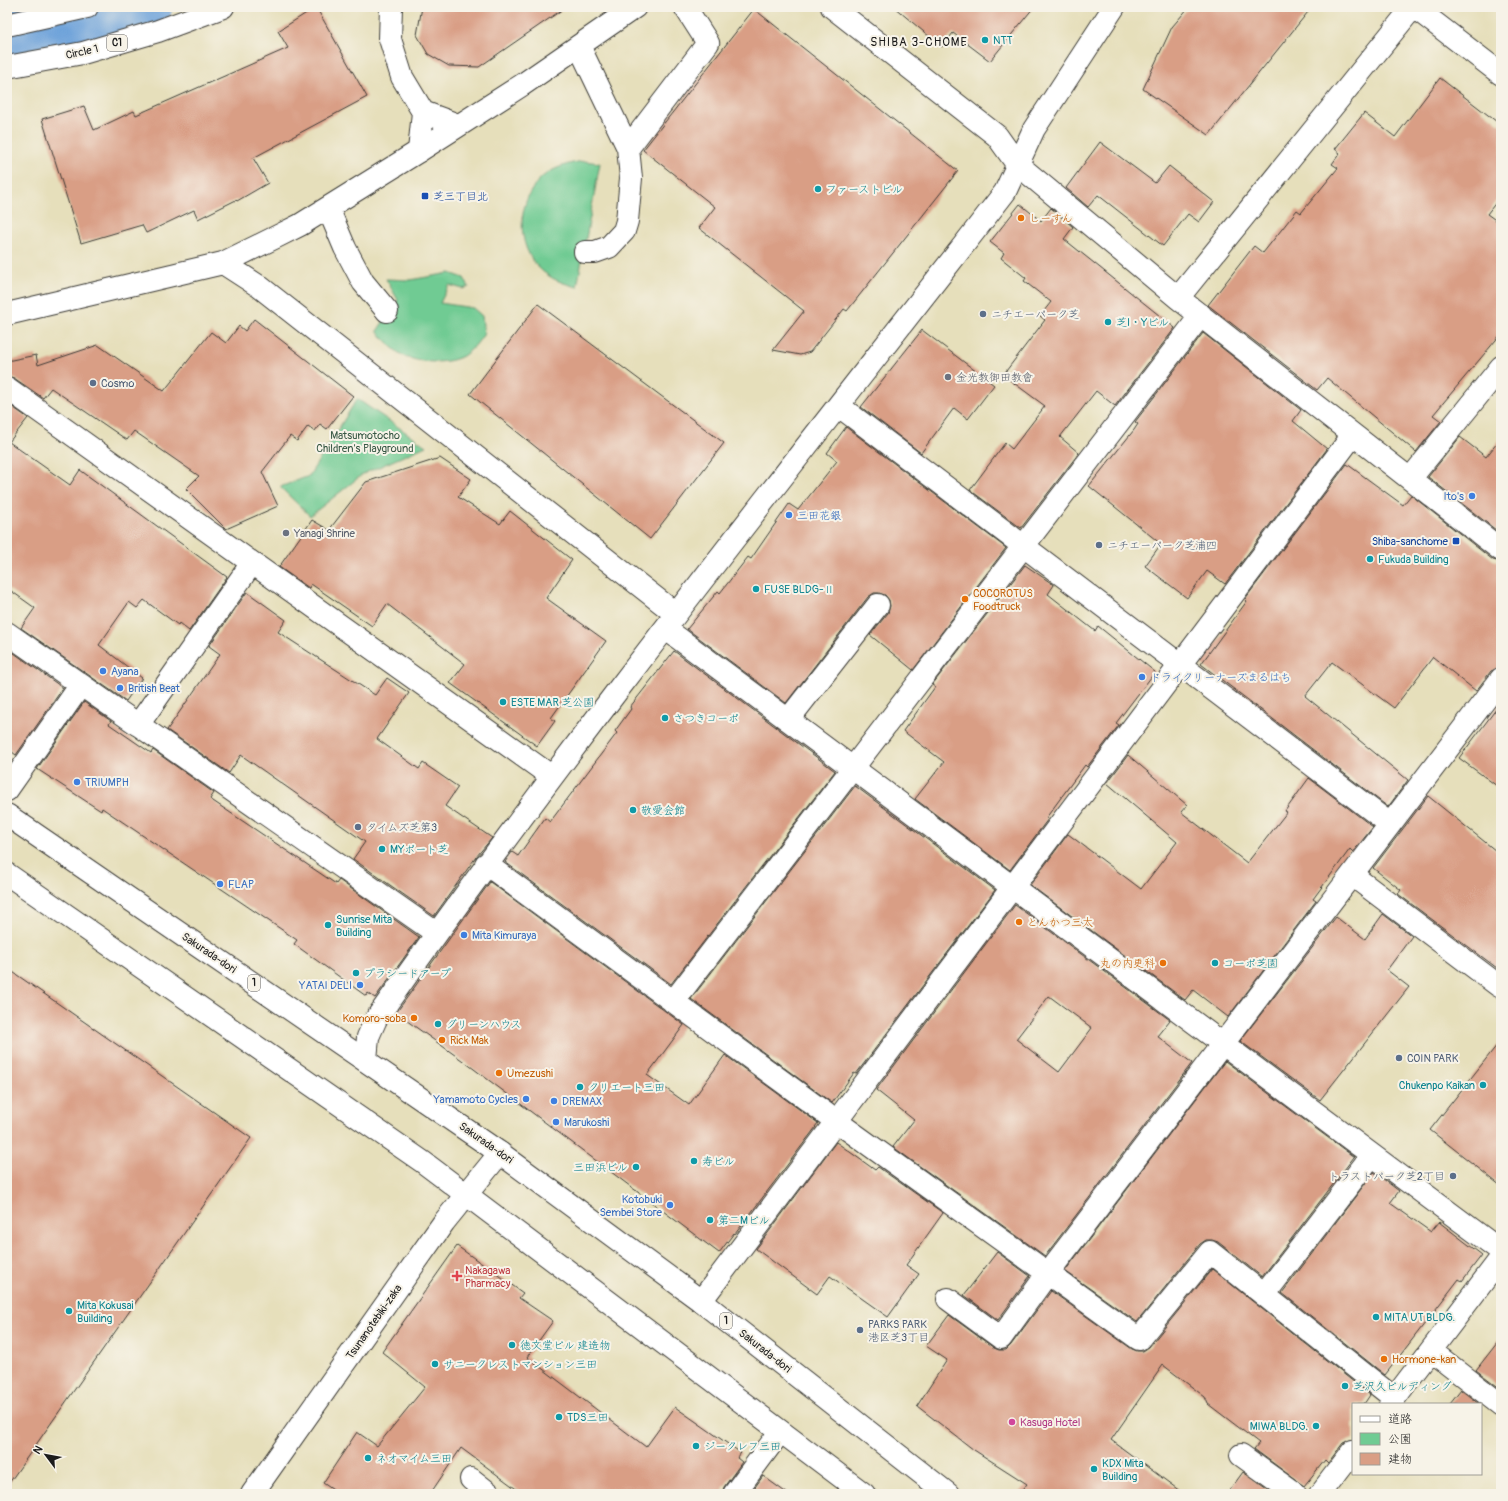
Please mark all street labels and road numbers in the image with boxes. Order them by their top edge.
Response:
road number: C1 [107,35,127,51]
street label: Circle 1 [64,42,100,62]
street label: Sakurada-dori [179,930,239,976]
road number: 1 [248,975,260,991]
street label: Sakurada-dori [457,1120,516,1166]
street label: Tsunanotebiki-zaka [343,1282,405,1362]
road number: 1 [720,1313,732,1329]
street label: Sakurada-dori [736,1327,794,1375]

